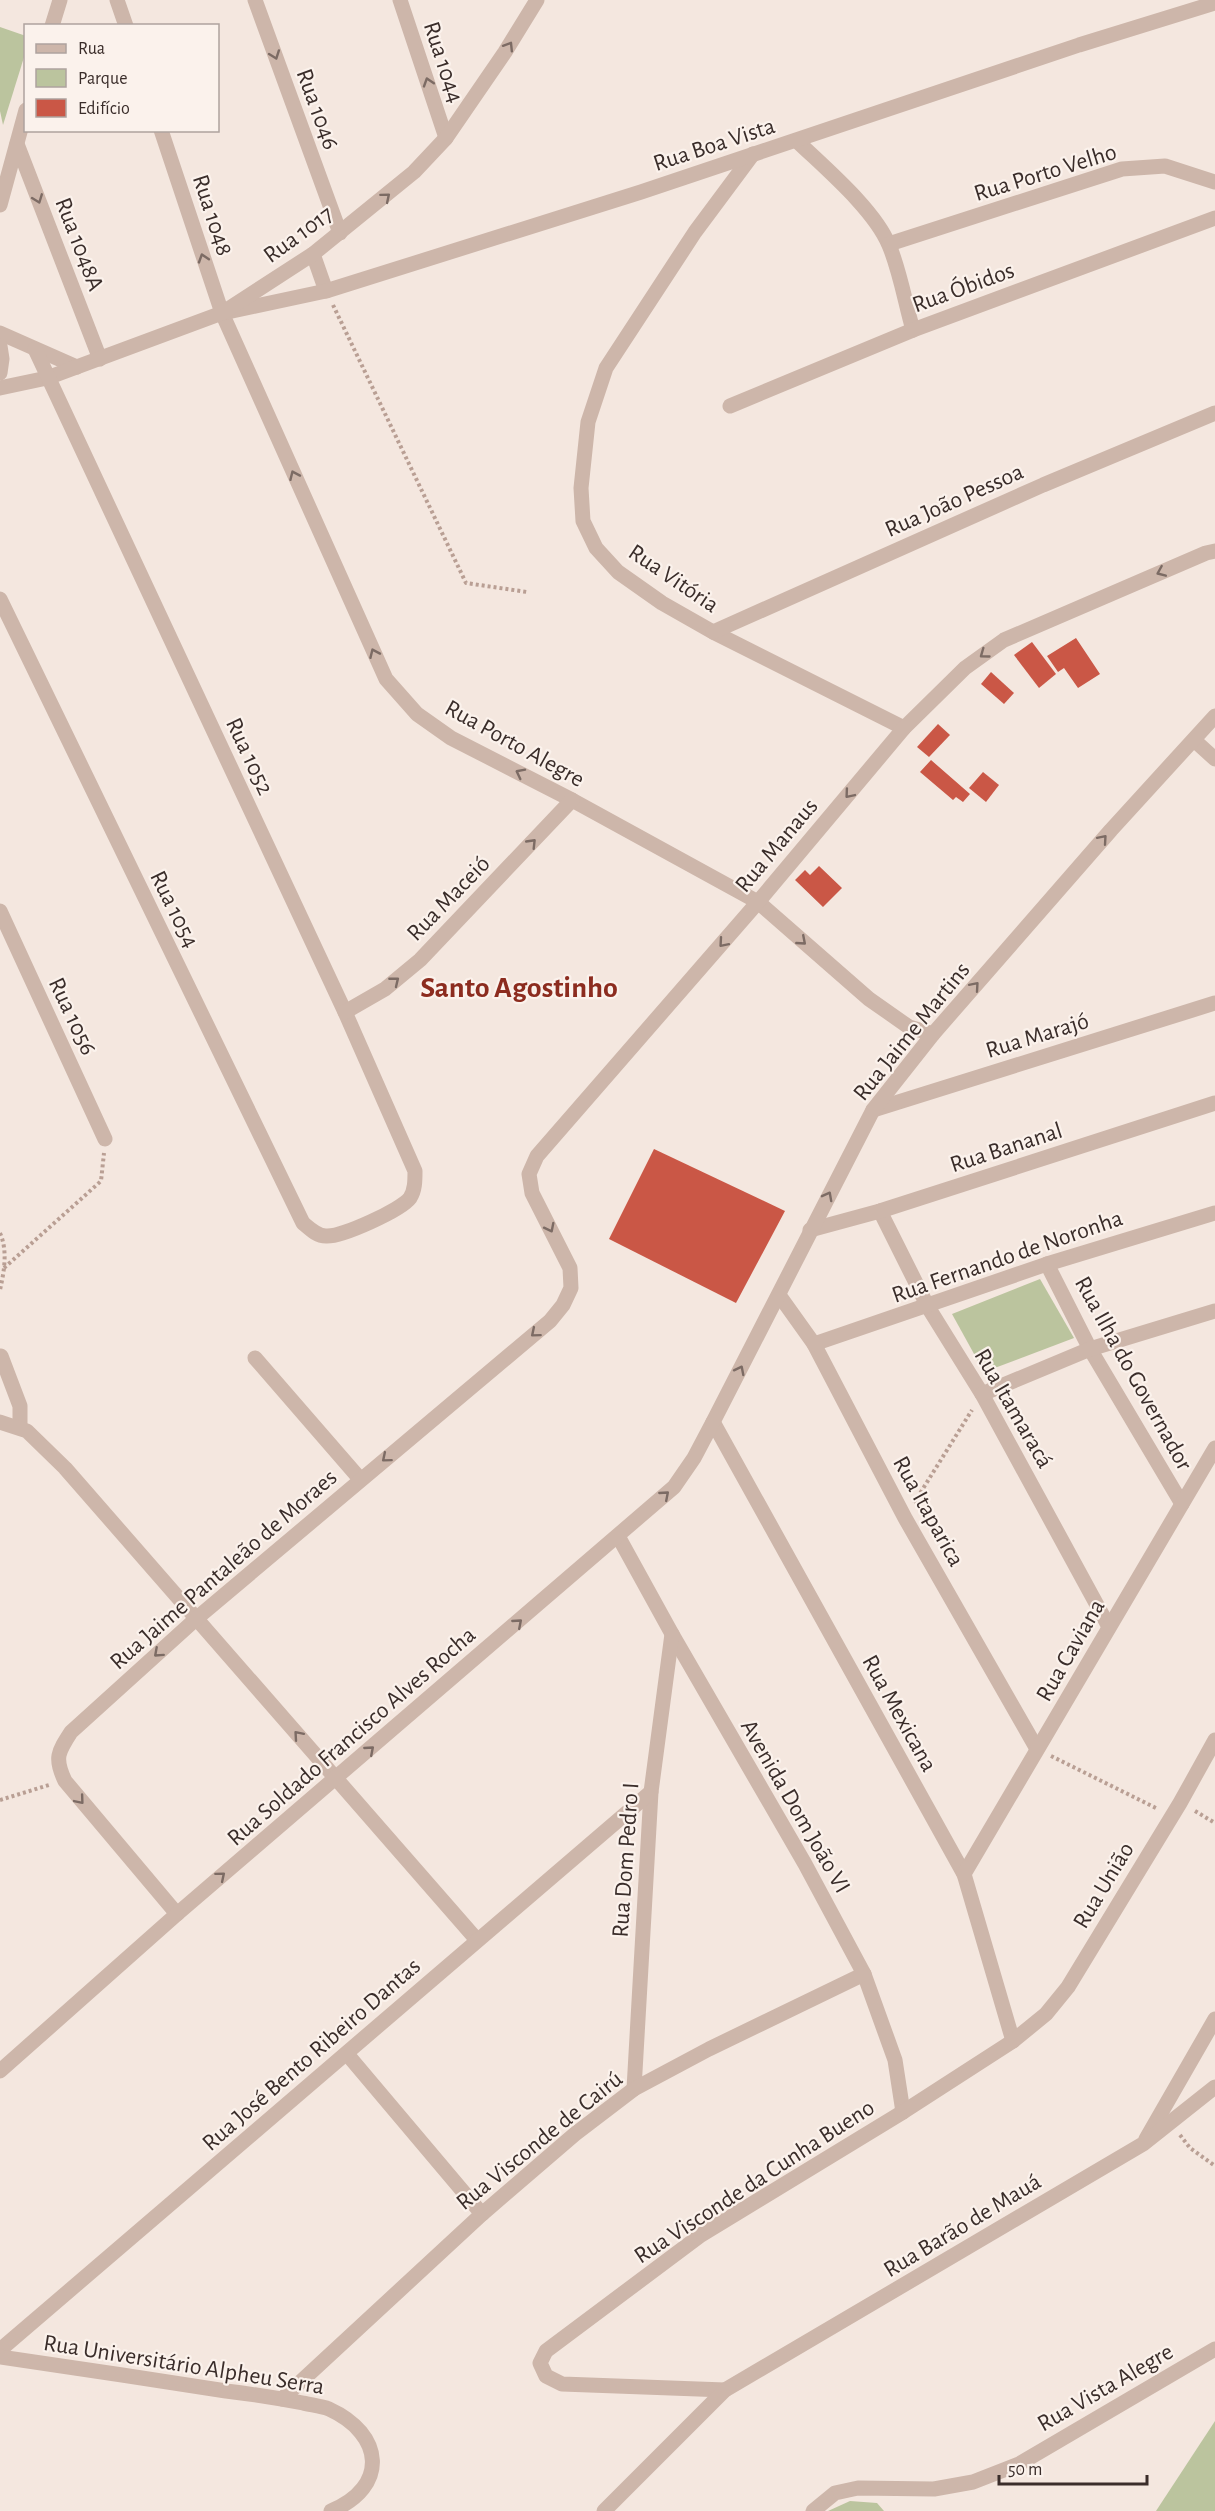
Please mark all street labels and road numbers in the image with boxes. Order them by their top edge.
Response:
street label: Rua 1044 [419,19,467,106]
street label: Rua 1046 [291,66,343,153]
street label: Rua Boa Vista [650,114,778,176]
street label: Rua Porto Velho [971,140,1119,206]
street label: Rua 1048 [188,172,236,259]
street label: Rua 1048A [50,194,108,294]
street label: Rua 1017 [259,202,338,268]
street label: Rua Óbidos [908,257,1018,317]
street label: Rua João Pessoa [882,460,1027,542]
street label: Rua Vitória [624,540,723,618]
street label: Rua Porto Alegre [441,696,588,792]
street label: Rua 1052 [221,714,277,799]
street label: Rua Manaus [731,794,823,897]
street label: Rua Maceió [403,852,495,946]
street label: Rua 1054 [145,867,203,952]
street label: Rua Jaime Martins [849,958,975,1105]
street label: Rua 1056 [44,974,100,1059]
street label: Rua Marajó [983,1009,1092,1063]
street label: Rua Bananal [947,1119,1065,1177]
street label: Rua Fernando de Noronha [889,1206,1126,1308]
street label: Rua Ilha do Governador [1070,1273,1196,1475]
street label: Rua Itamaracá [969,1345,1057,1472]
street label: Rua Itaparica [888,1452,968,1571]
street label: Rua Jaime Pantaleão de Moraes [106,1465,342,1675]
street label: Rua Caviana [1032,1595,1110,1706]
street label: Rua Soldado Francisco Alves Rocha [223,1623,480,1851]
street label: Rua Mexicana [857,1651,941,1776]
street label: Avenida Dom João VI [736,1716,854,1897]
street label: Rua Dom Pedro I [609,1782,643,1938]
street label: Rua União [1069,1838,1139,1933]
street label: Rua José Bento Ribeiro Dantas [198,1954,425,2156]
street label: Rua Visconde de Cairú [452,2067,627,2215]
street label: Rua Visconde da Cunha Bueno [630,2095,879,2268]
street label: Rua Barão de Mauá [880,2170,1045,2282]
street label: Rua Universitário Alpheu Serra [42,2331,326,2399]
street label: Rua Vista Alegre [1034,2339,1177,2436]

